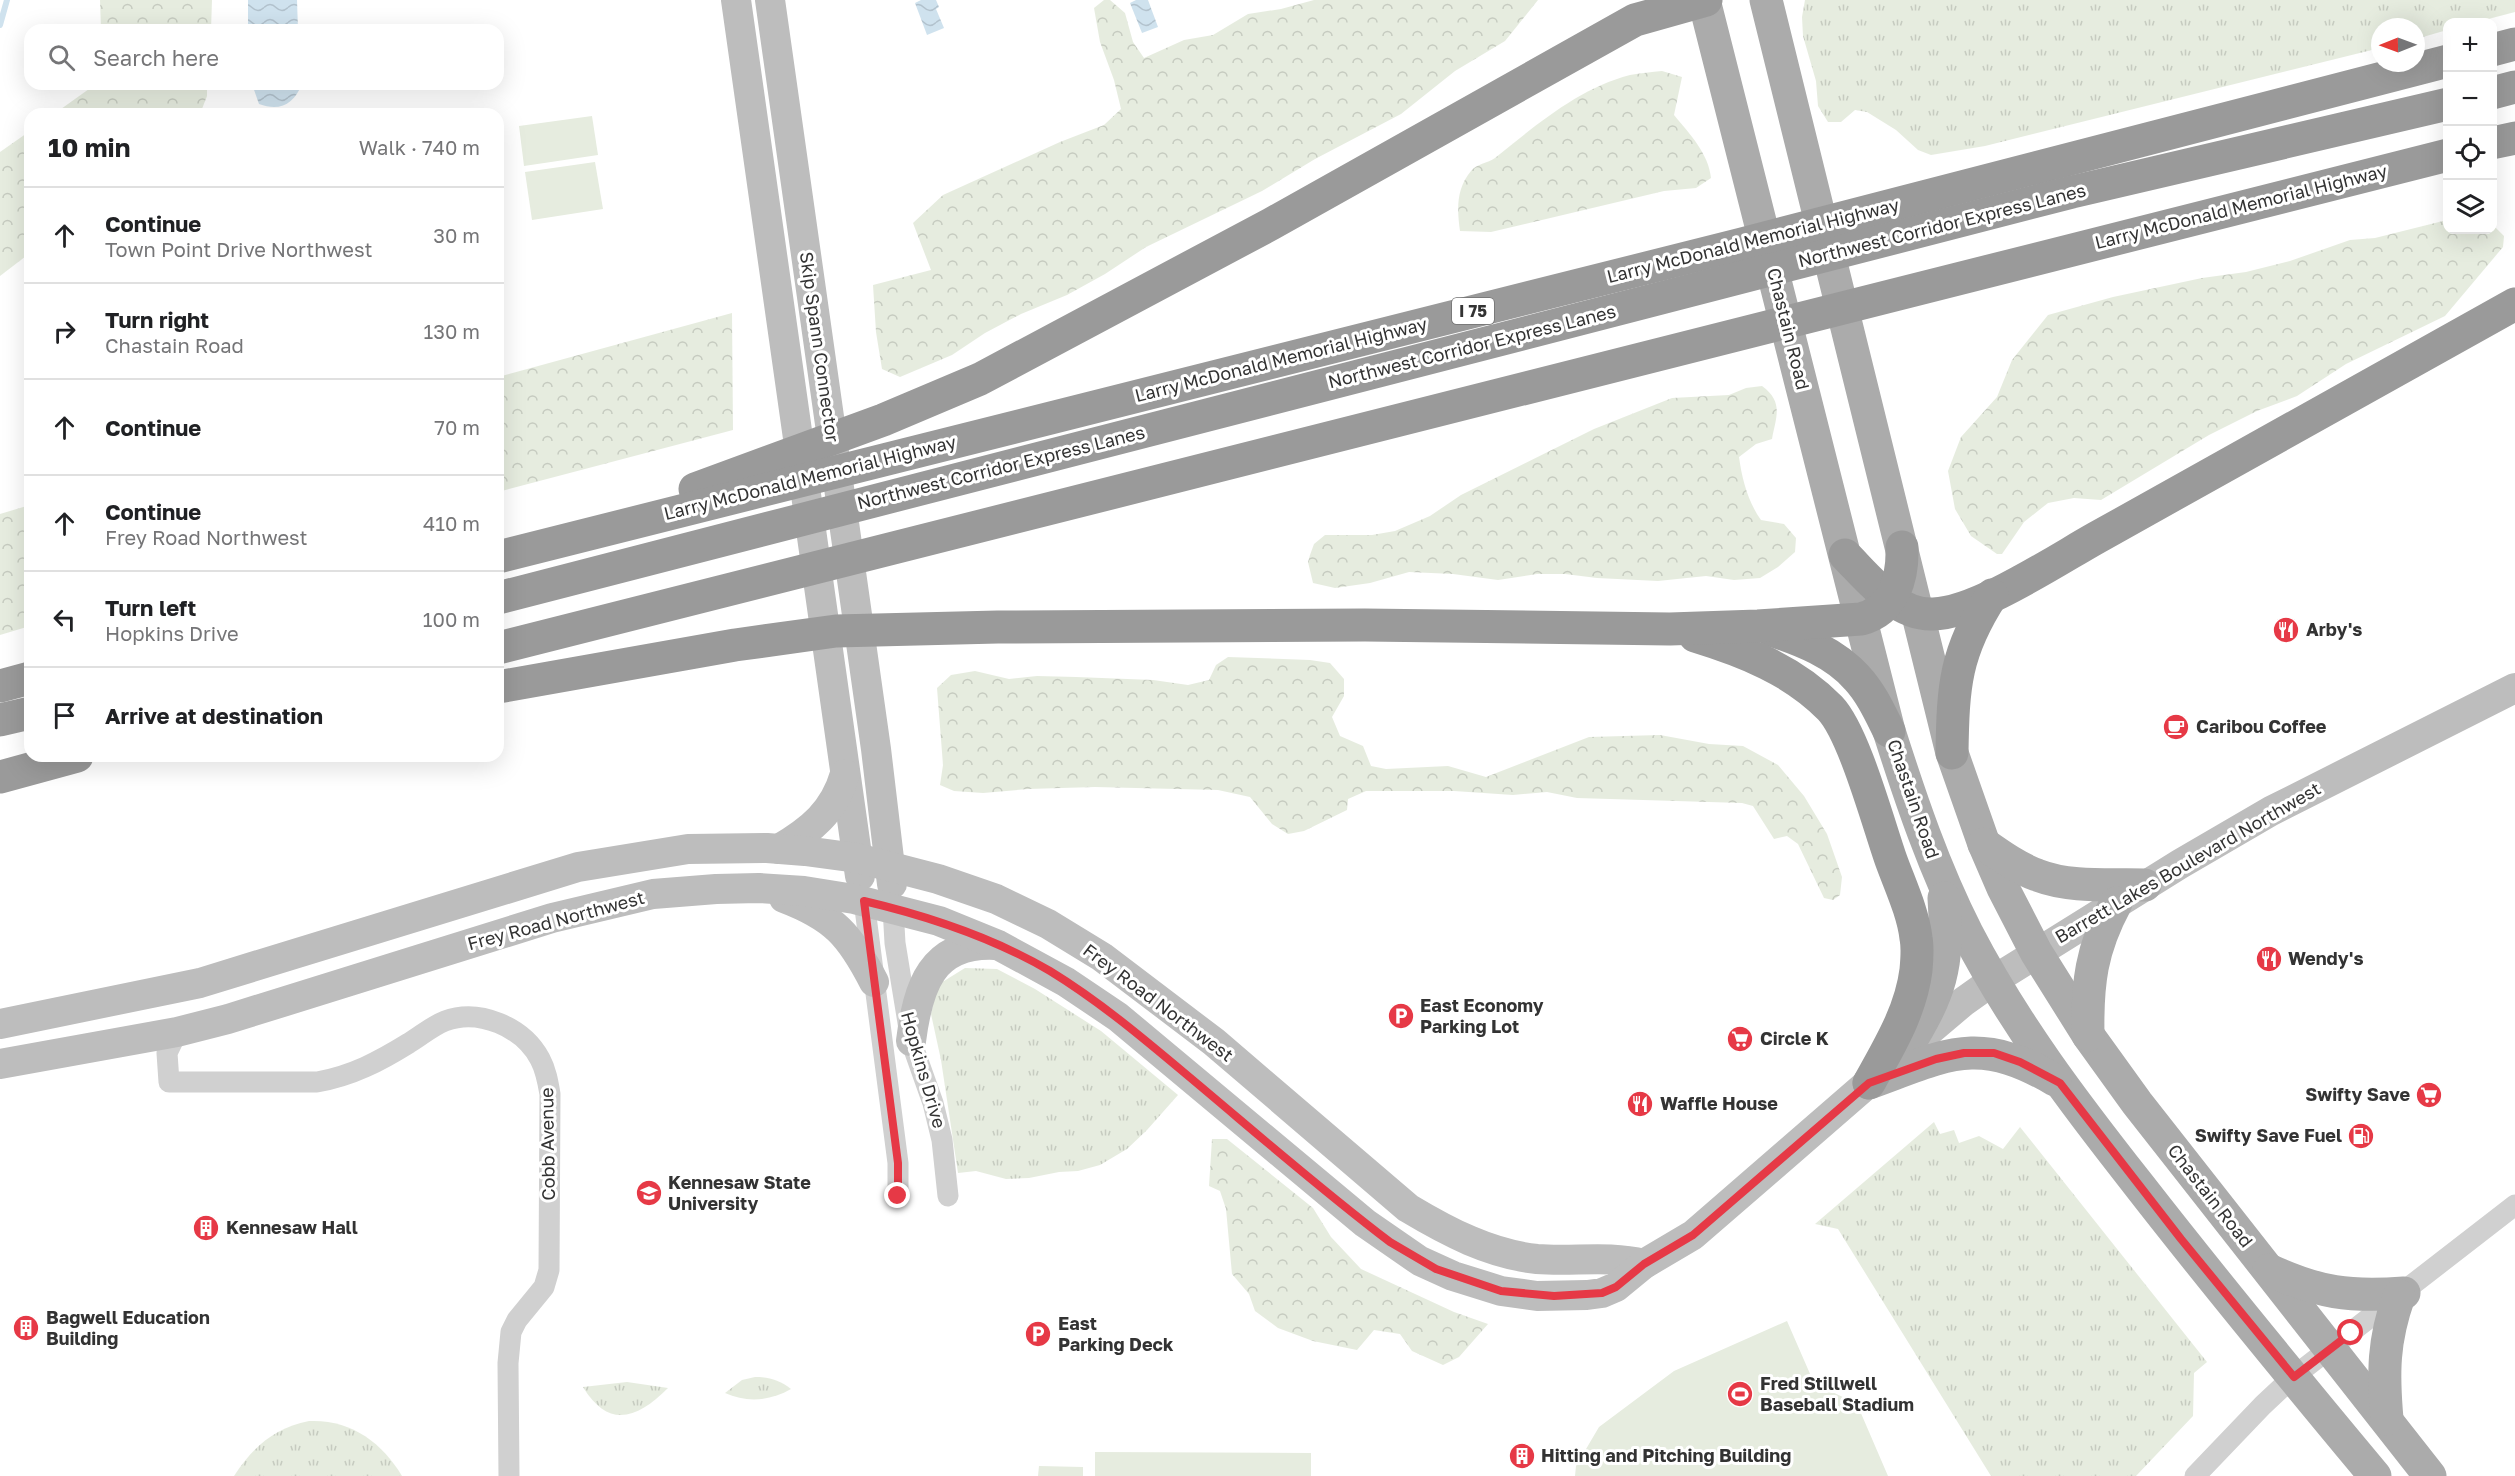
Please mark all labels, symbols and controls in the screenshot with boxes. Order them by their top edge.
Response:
north arrow [2371,18,2425,72]
map controls [2443,18,2497,234]
button: + [2443,18,2497,72]
search box [24,24,504,90]
icon: search [45,41,78,74]
text: Search here [93,44,219,71]
button: − [2443,72,2497,126]
button: locate [2443,126,2497,180]
text: 10 min [48,132,130,163]
text: Walk · 740 m [359,135,480,159]
street label: Larry McDonald Memorial Highway [2092,159,2389,253]
street label: Northwest Corridor Express Lanes [1796,179,2088,271]
button: layers [2443,180,2497,234]
street label: Larry McDonald Memorial Highway [1604,193,1901,287]
text: Continue [105,210,201,237]
icon: ahead [48,219,81,252]
text: 30 m [433,223,480,247]
text: Town Point Drive Northwest [105,237,373,261]
street label: Skip Spann Connector [796,250,844,443]
street label: Chastain Road [1763,266,1815,392]
road number: I 75 [1452,298,1494,324]
street label: Northwest Corridor Express Lanes [1326,300,1618,392]
text: Turn right [105,306,209,333]
street label: Larry McDonald Memorial Highway [1132,312,1429,406]
icon: right [48,315,81,348]
text: 130 m [424,319,480,343]
text: Chastain Road [105,333,244,357]
icon: ahead [48,411,81,444]
text: Continue [105,414,201,441]
text: 70 m [434,415,480,439]
street label: Northwest Corridor Express Lanes [855,421,1147,513]
street label: Larry McDonald Memorial Highway [661,430,958,524]
text: Continue [105,498,201,525]
icon: ahead [48,507,81,540]
text: 410 m [423,511,480,535]
text: Frey Road Northwest [105,525,308,549]
text: Turn left [105,594,196,621]
icon: left [48,603,81,636]
text: 100 m [423,607,480,631]
restaurant icon: Arby's [2271,615,2301,645]
place label: Arby's [2306,618,2362,640]
text: Hopkins Drive [105,621,239,645]
icon: arrive [48,699,81,732]
text: Arrive at destination [105,702,323,729]
cafe icon: Caribou Coffee [2161,712,2191,742]
place label: Caribou Coffee [2196,715,2327,737]
street label: Chastain Road [1883,736,1945,861]
street label: Barrett Lakes Boulevard Northwest [2051,777,2324,947]
street label: Frey Road Northwest [465,886,647,954]
street label: Frey Road Northwest [1079,939,1238,1066]
restaurant icon: Wendy's [2254,944,2284,974]
place label: Wendy's [2288,947,2363,969]
place label: East Economy Parking Lot [1420,994,1544,1037]
parking icon: East Economy Parking Lot [1386,1001,1416,1031]
street label: Hopkins Drive [897,1009,951,1131]
supermarket icon: Circle K [1725,1024,1755,1054]
place label: Circle K [1760,1027,1829,1049]
supermarket icon: Swifty Save [2414,1080,2444,1110]
place label: Swifty Save [2305,1083,2410,1105]
street label: Cobb Avenue [535,1087,559,1201]
restaurant icon: Waffle House [1625,1089,1655,1119]
place label: Waffle House [1660,1092,1778,1114]
fuel station icon: Swifty Save Fuel [2346,1121,2376,1151]
place label: Swifty Save Fuel [2195,1124,2342,1146]
street label: Chastain Road [2164,1139,2258,1251]
place label: Kennesaw State University [668,1171,811,1214]
school or university icon: Kennesaw State University [634,1178,664,1208]
route end [884,1182,910,1208]
building icon: Kennesaw Hall [191,1213,221,1243]
place label: Kennesaw Hall [226,1216,358,1238]
place label: Bagwell Education Building [46,1306,210,1349]
place label: East Parking Deck [1058,1312,1174,1355]
building icon: Bagwell Education Building [11,1313,41,1343]
parking icon: East Parking Deck [1023,1319,1053,1349]
route start [2337,1319,2363,1345]
place label: Fred Stillwell Baseball Stadium [1760,1372,1914,1415]
sports icon: Fred Stillwell Baseball Stadium [1725,1379,1755,1409]
building icon: Hitting and Pitching Building [1507,1441,1537,1471]
place label: Hitting and Pitching Building [1541,1444,1791,1466]

